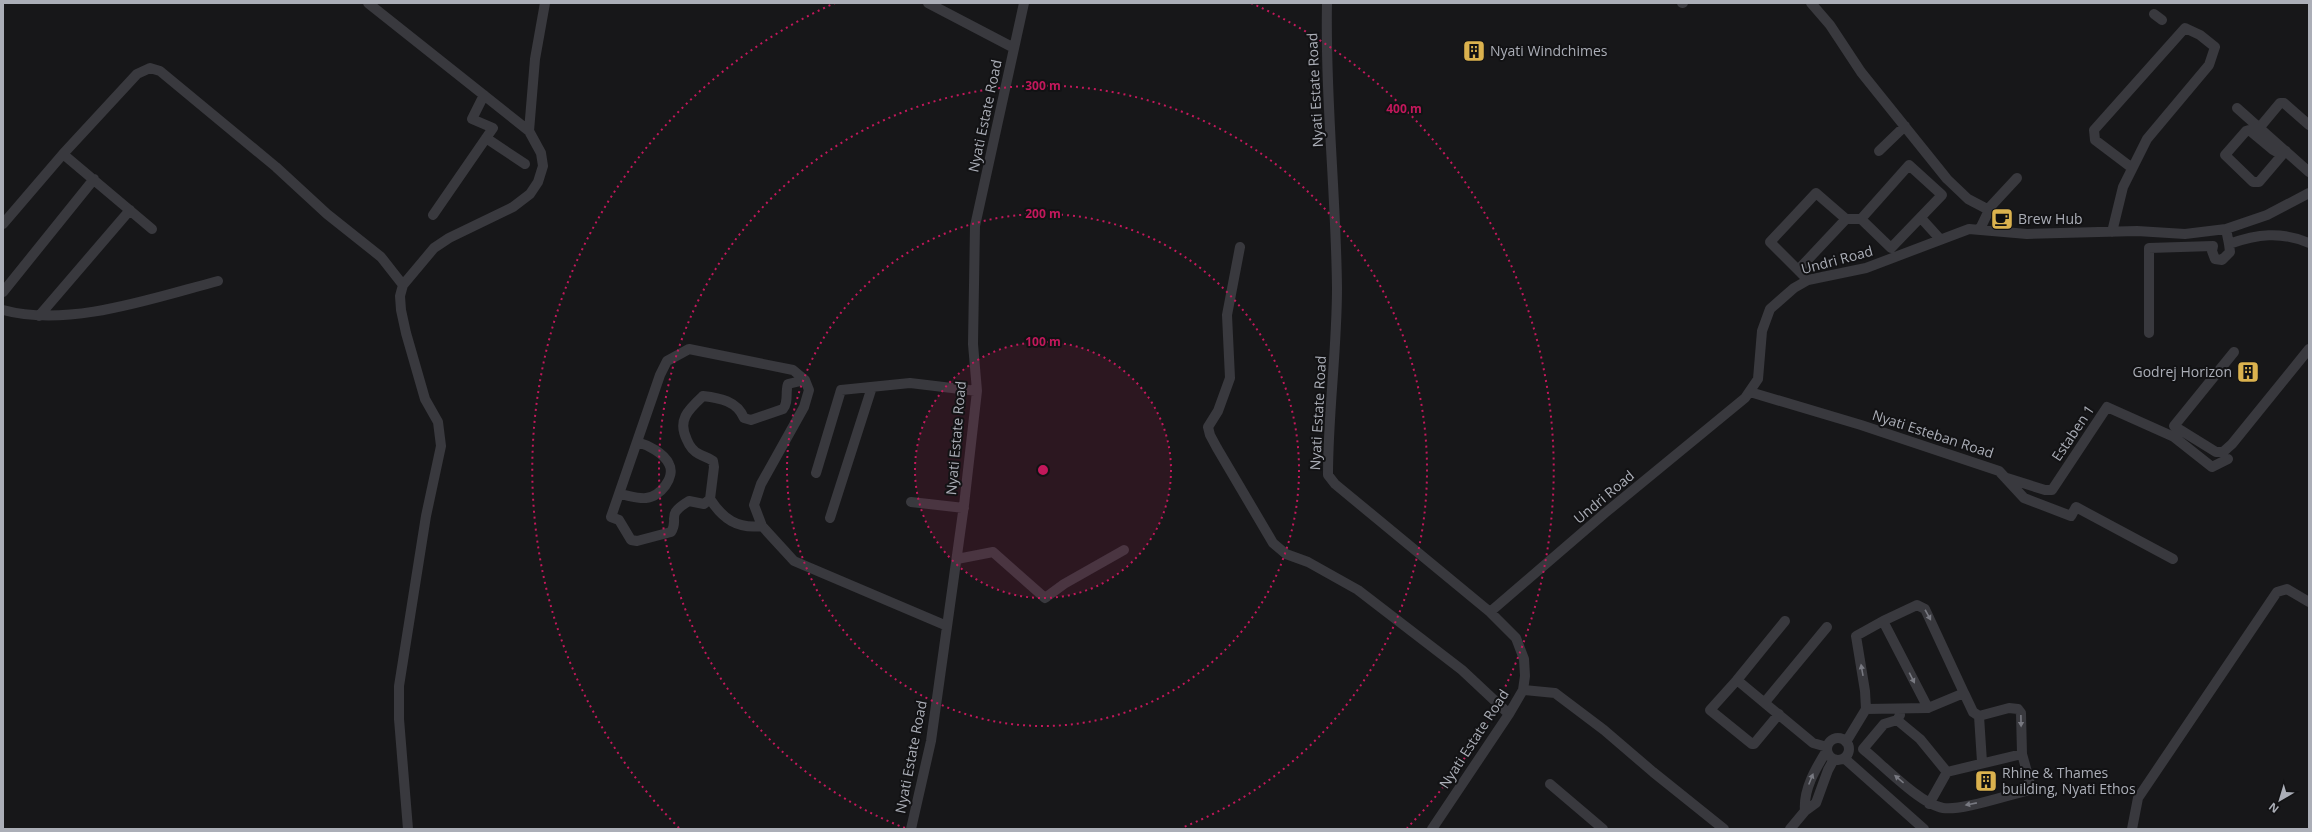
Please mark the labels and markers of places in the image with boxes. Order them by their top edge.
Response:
building icon: Nyati Windchimes [1461,38,1487,64]
place label: Nyati Windchimes [1490,41,1608,60]
cafe icon: Brew Hub [1989,206,2015,232]
place label: Brew Hub [2018,209,2083,228]
building icon: Godrej Horizon [2235,359,2261,385]
place label: Godrej Horizon [2133,362,2232,381]
centre of rings [1036,463,1050,477]
place label: Rhine & Thames building, Nyati Ethos [2002,763,2136,798]
building icon: Rhine & Thames building, Nyati Ethos [1973,768,1999,794]

